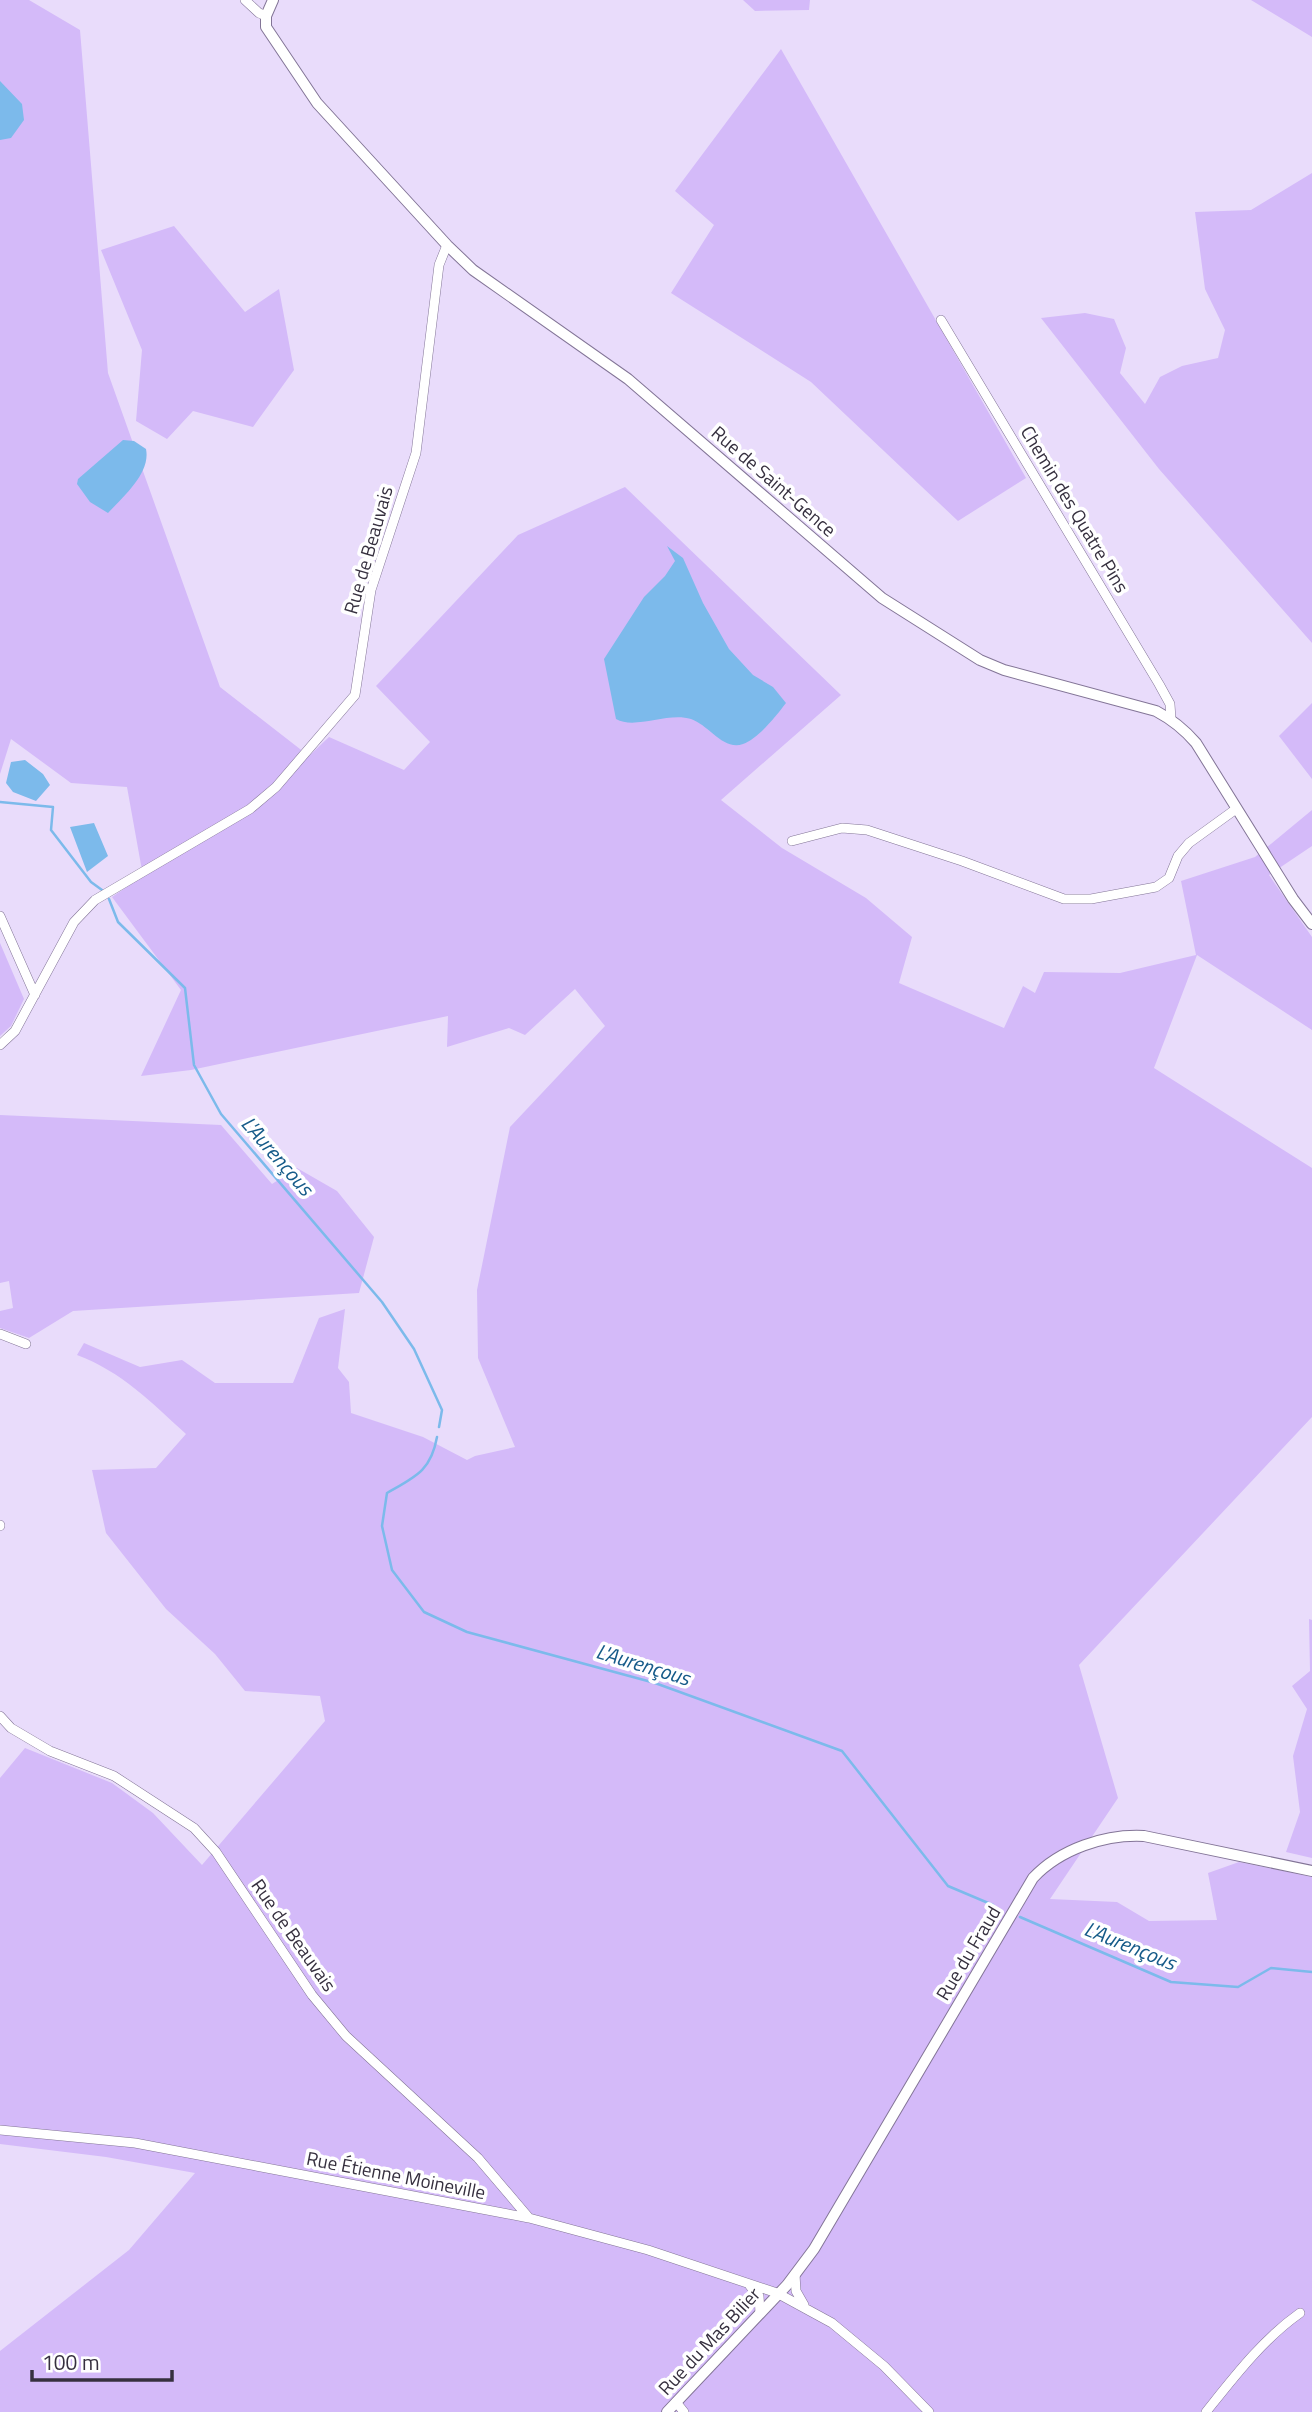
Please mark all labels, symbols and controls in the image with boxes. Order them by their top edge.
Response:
street label: Rue de Saint-Gence [705,418,843,543]
street label: Chemin des Quatre Pins [1014,420,1137,598]
street label: Rue de Beauvais [335,482,400,617]
water label: L'Aurençous [234,1108,323,1204]
water label: L'Aurençous [592,1635,696,1694]
street label: Rue de Beauvais [245,1872,344,1997]
street label: Rue du Fraud [928,1900,1007,2005]
water label: L'Aurençous [1080,1912,1183,1979]
street label: Rue Étienne Moineville [304,2143,488,2206]
street label: Rue du Mas Bilier [651,2280,767,2401]
scale bar [32,2338,172,2382]
text: 100 m [42,2346,99,2378]

